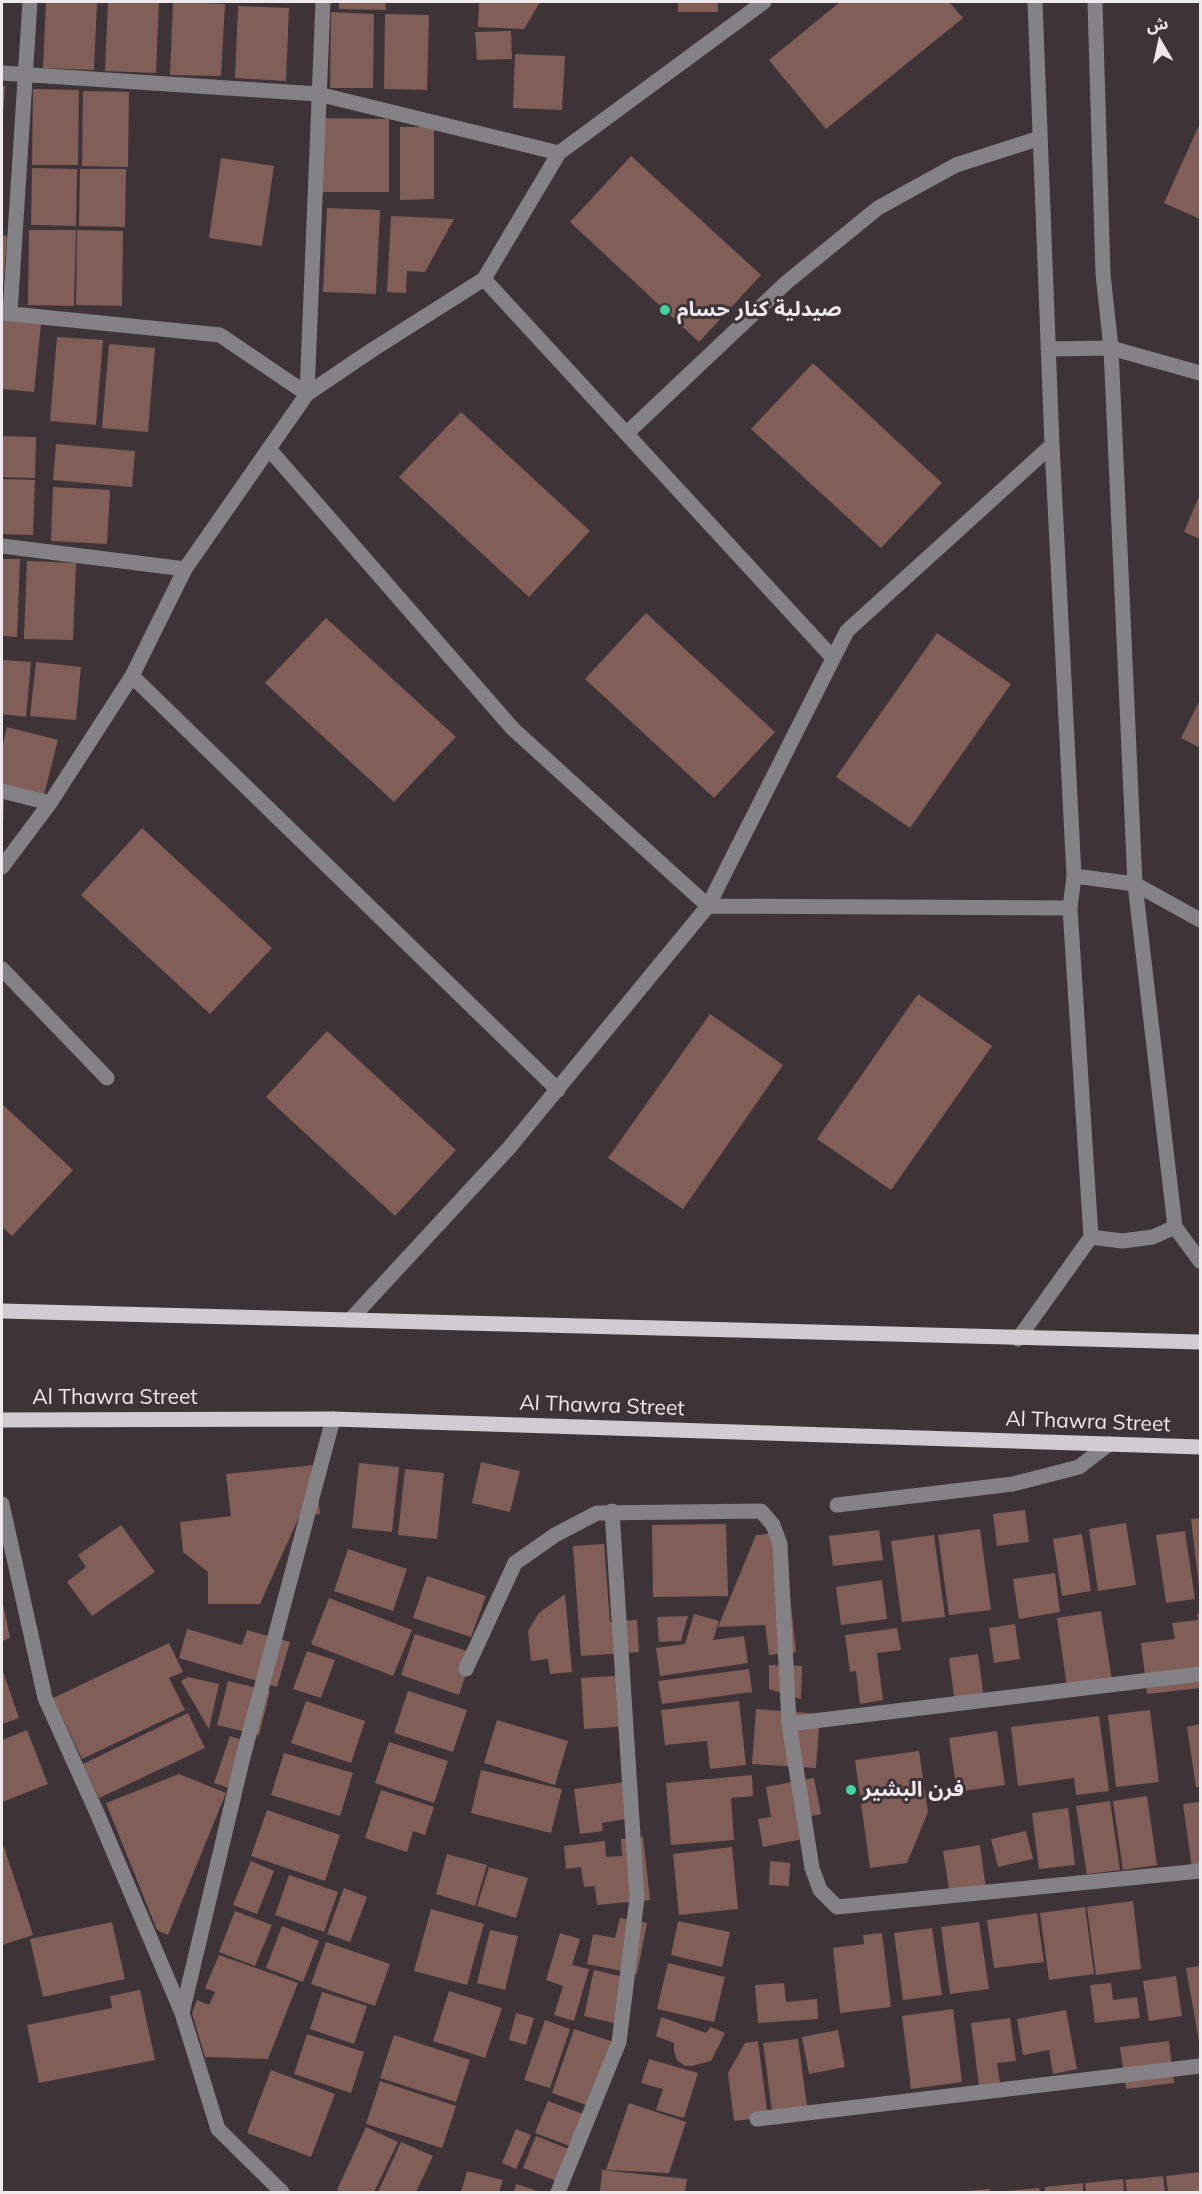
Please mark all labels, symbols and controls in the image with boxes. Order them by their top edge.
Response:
north arrow [1130,12,1190,72]
text: ش [1145,13,1170,36]
place label: صيدلية كنار حسام [677,297,842,323]
marker: صيدلية كنار حسام [658,303,672,317]
street label: Al Thawra Street [32,1385,198,1411]
street label: Al Thawra Street [519,1391,685,1421]
street label: Al Thawra Street [1005,1407,1171,1437]
place label: فرن البشير [863,1777,964,1803]
marker: فرن البشير [844,1783,858,1797]

